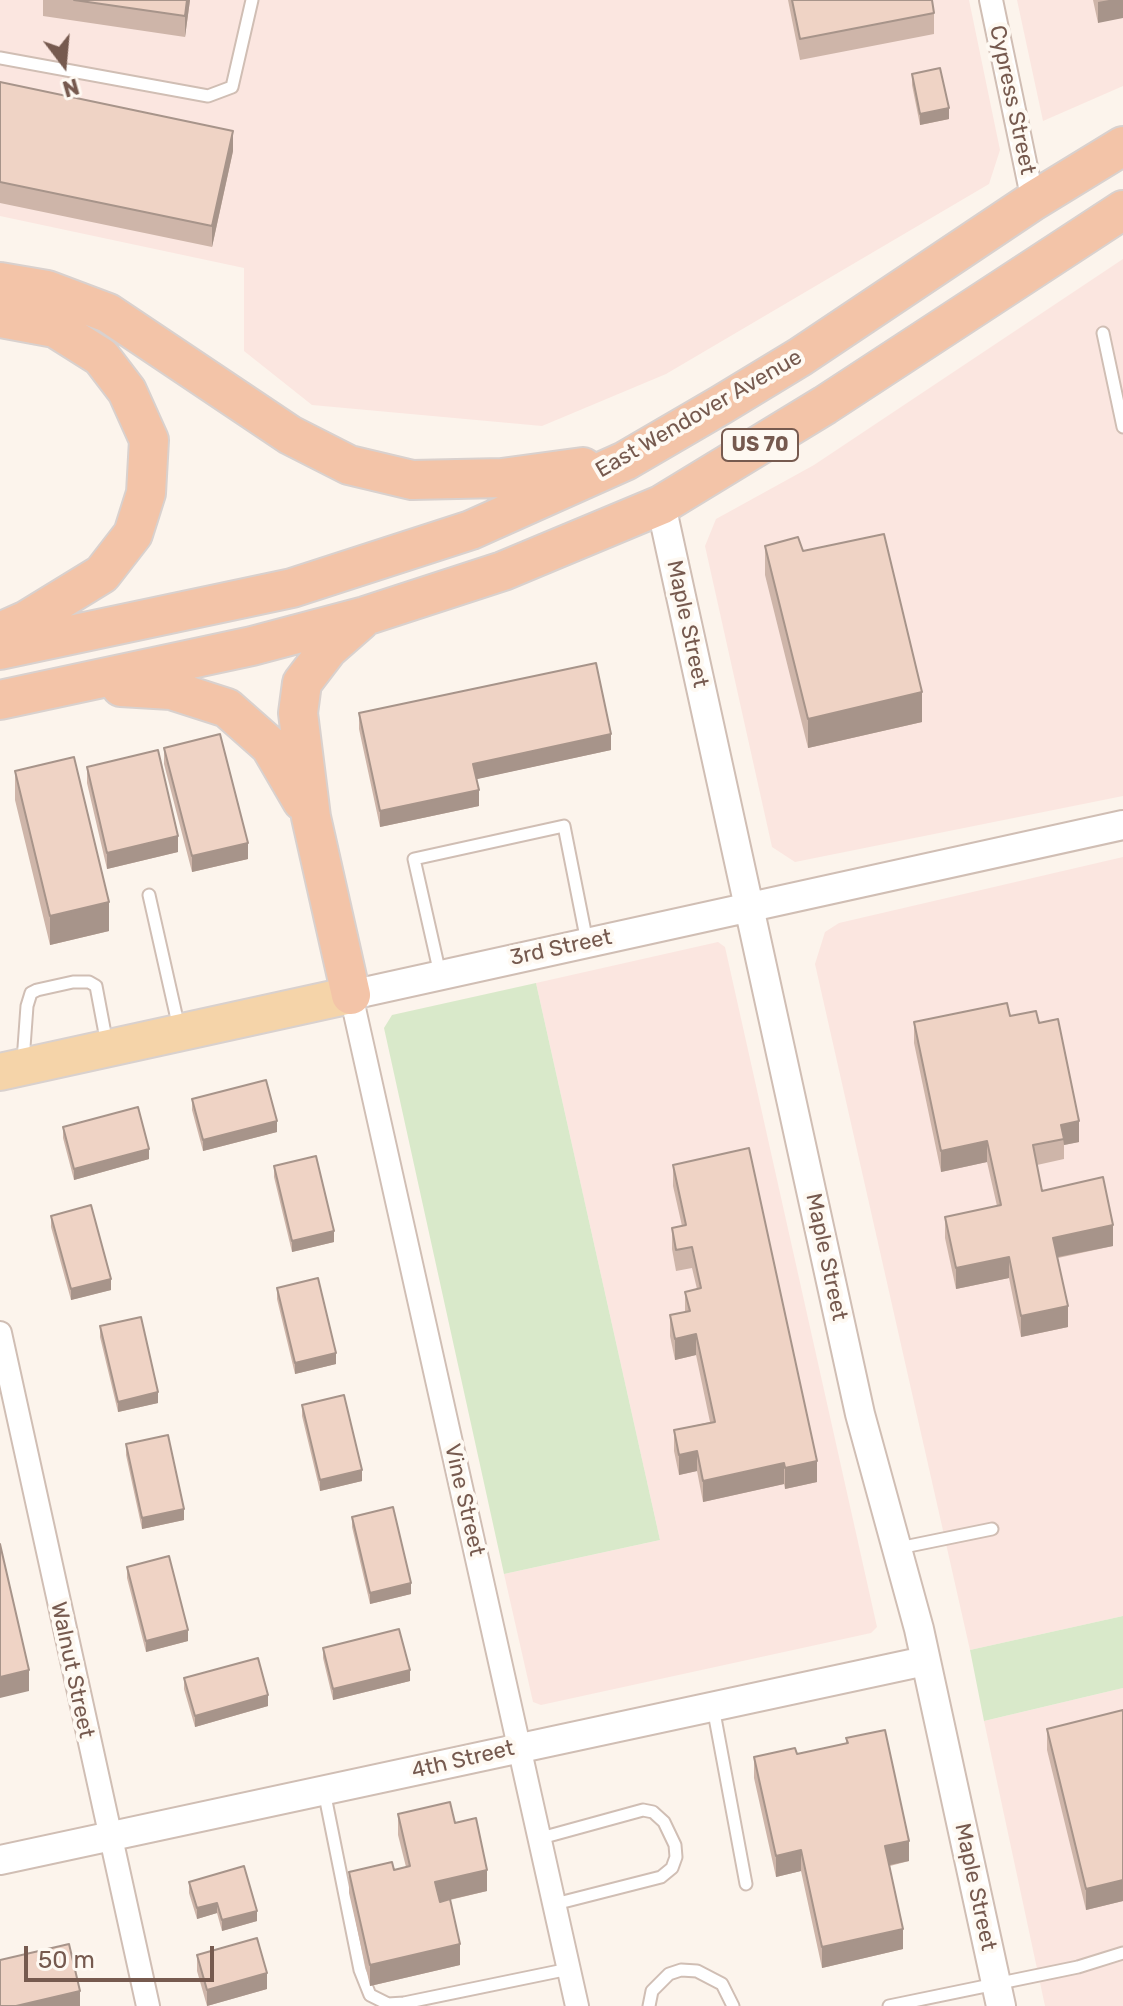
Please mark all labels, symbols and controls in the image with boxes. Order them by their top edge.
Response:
street label: Cypress Street [983,23,1041,177]
north arrow [24,24,104,104]
text: N [59,72,82,103]
street label: East Wendover Avenue [591,344,807,484]
road number: US 70 [722,429,798,461]
street label: Maple Street [661,558,713,690]
street label: 3rd Street [508,924,614,972]
street label: Maple Street [800,1191,852,1323]
street label: Vine Street [438,1441,490,1559]
street label: Walnut Street [45,1599,99,1741]
street label: 4th Street [409,1735,517,1785]
street label: Maple Street [949,1821,1001,1953]
scale bar [28,1930,218,1980]
text: 50 m [38,1946,95,1974]

